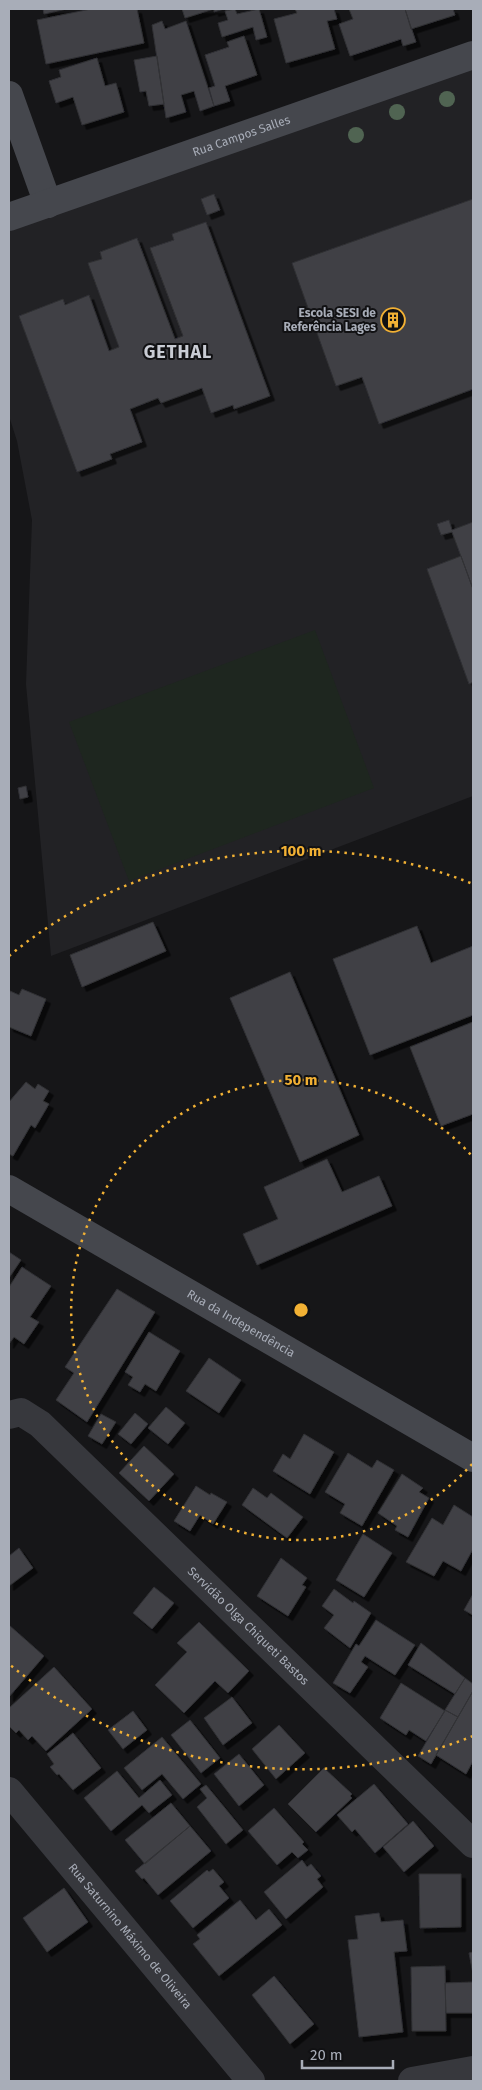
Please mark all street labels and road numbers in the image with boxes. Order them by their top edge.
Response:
street label: Rua Campos Salles [191,112,292,159]
street label: Rua da Independência [184,1287,297,1360]
street label: Servidão Olga Chiqueti Bastos [185,1564,312,1688]
street label: Rua Saturnino Máximo de Oliveira [65,1861,195,2012]

